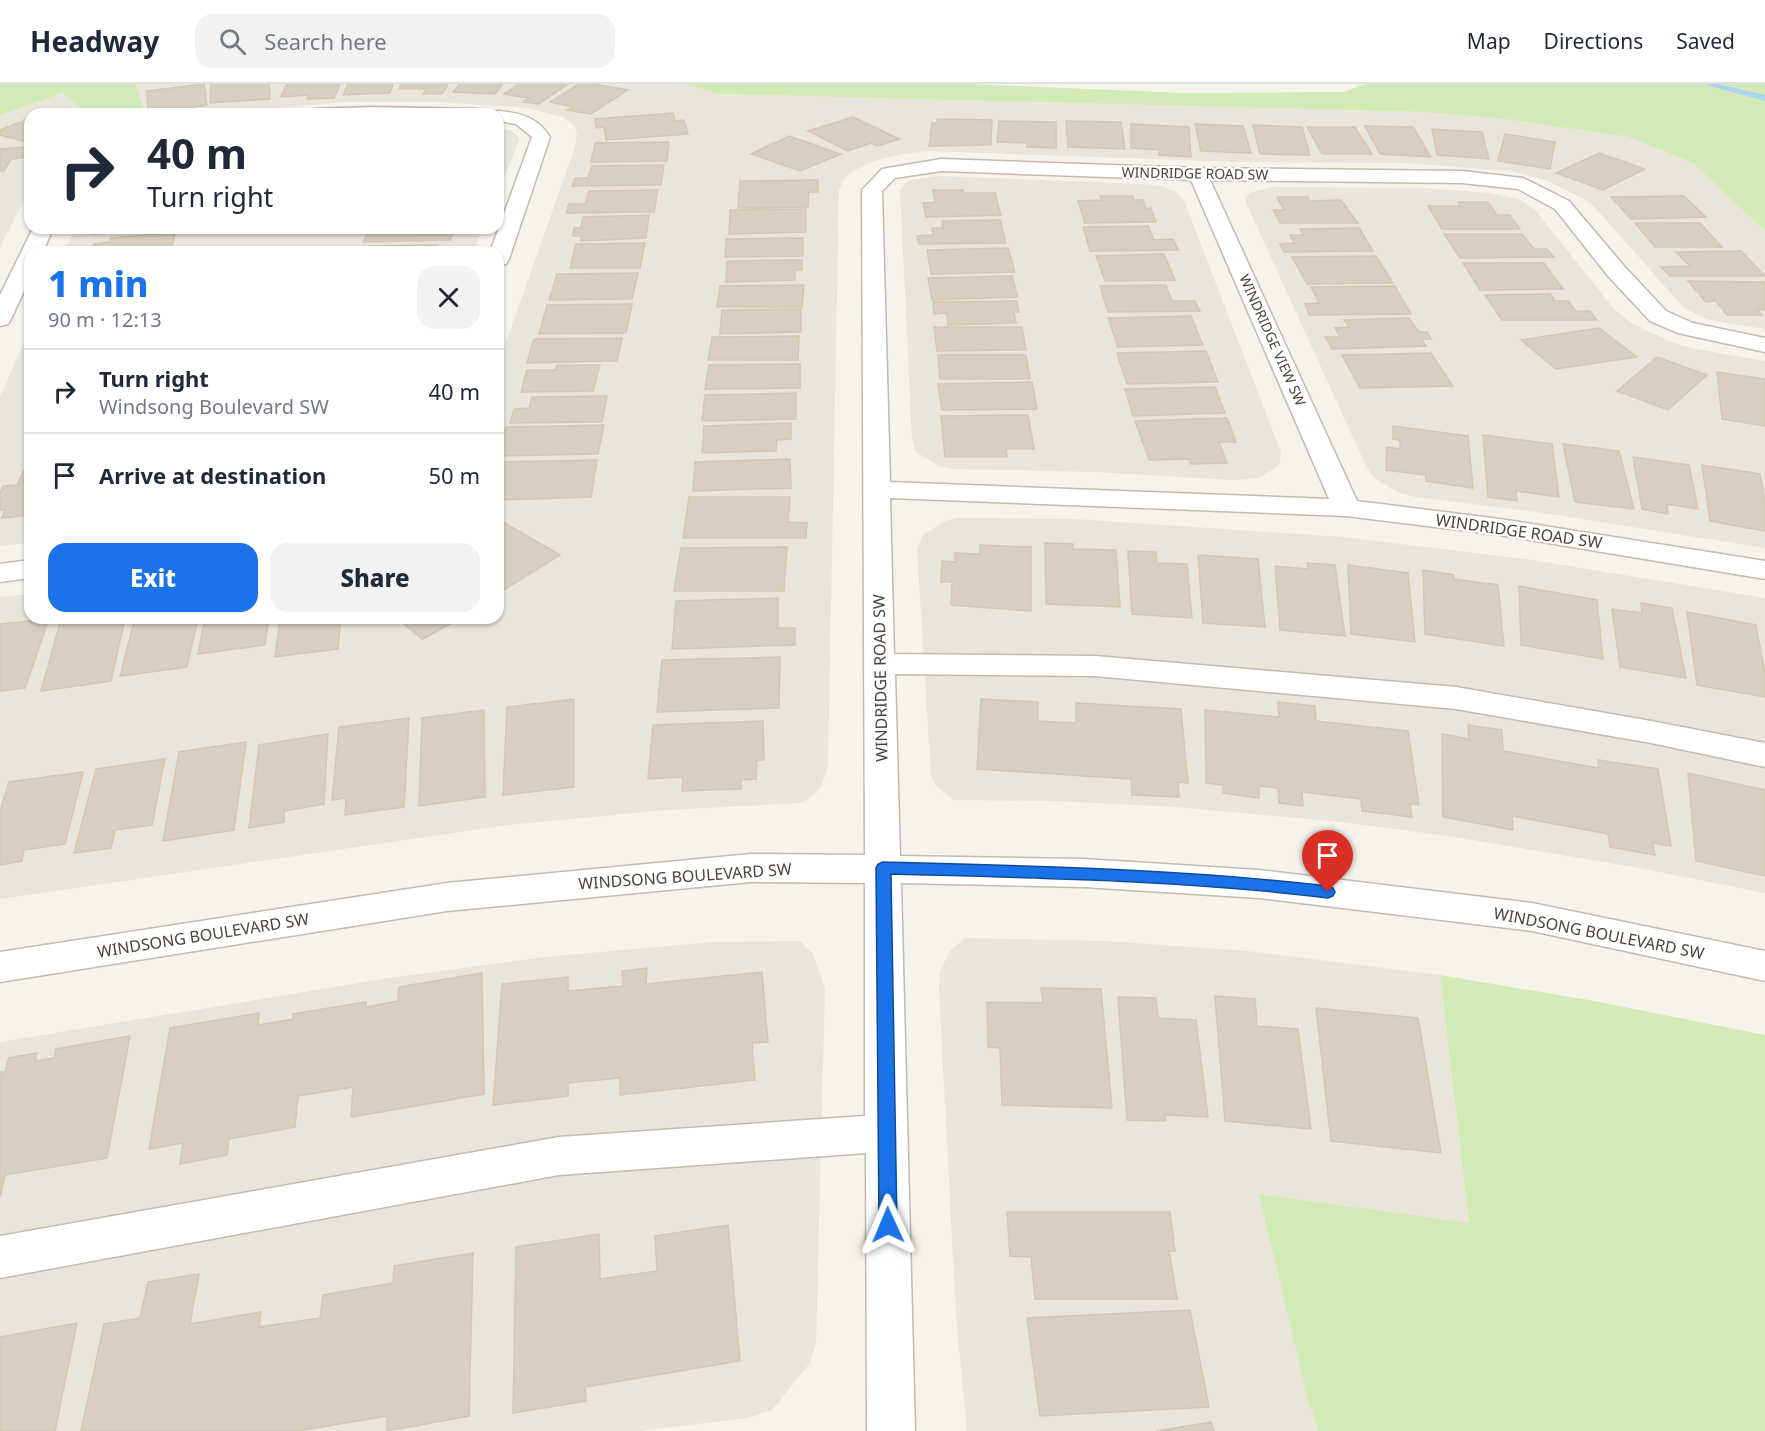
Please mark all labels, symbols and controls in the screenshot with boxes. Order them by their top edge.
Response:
search box [195,14,615,68]
text: Headway [30,22,159,60]
icon: search [216,25,249,58]
text: Search here [264,26,387,56]
text: Map [1467,27,1511,55]
text: Directions [1544,27,1643,55]
text: Saved [1676,27,1735,55]
text: 40 m [147,124,247,181]
icon: right [48,132,126,210]
street label: WINDRIDGE ROAD SW [1121,162,1269,184]
text: Turn right [147,178,273,215]
text: 1 min [48,259,149,308]
button: close [417,266,480,329]
street label: WINDRIDGE VIEW SW [1235,271,1311,409]
text: 90 m · 12:13 [48,306,162,333]
text: Turn right [99,363,209,393]
icon: right [48,375,81,408]
text: 40 m [429,376,480,406]
text: Windsong Boulevard SW [99,393,329,420]
icon: arrive [48,459,81,492]
text: Arrive at destination [99,460,326,490]
text: 50 m [429,460,480,490]
street label: WINDRIDGE ROAD SW [1434,508,1604,554]
button: Exit [48,543,258,612]
button: Share [270,543,480,612]
street label: WINDRIDGE ROAD SW [868,594,892,762]
pin [1302,830,1353,892]
icon: arrive [1311,839,1344,872]
street label: WINDSONG BOULEVARD SW [578,858,793,894]
street label: WINDSONG BOULEVARD SW [1492,902,1706,964]
street label: WINDSONG BOULEVARD SW [96,907,310,963]
position arrow [856,1193,920,1257]

